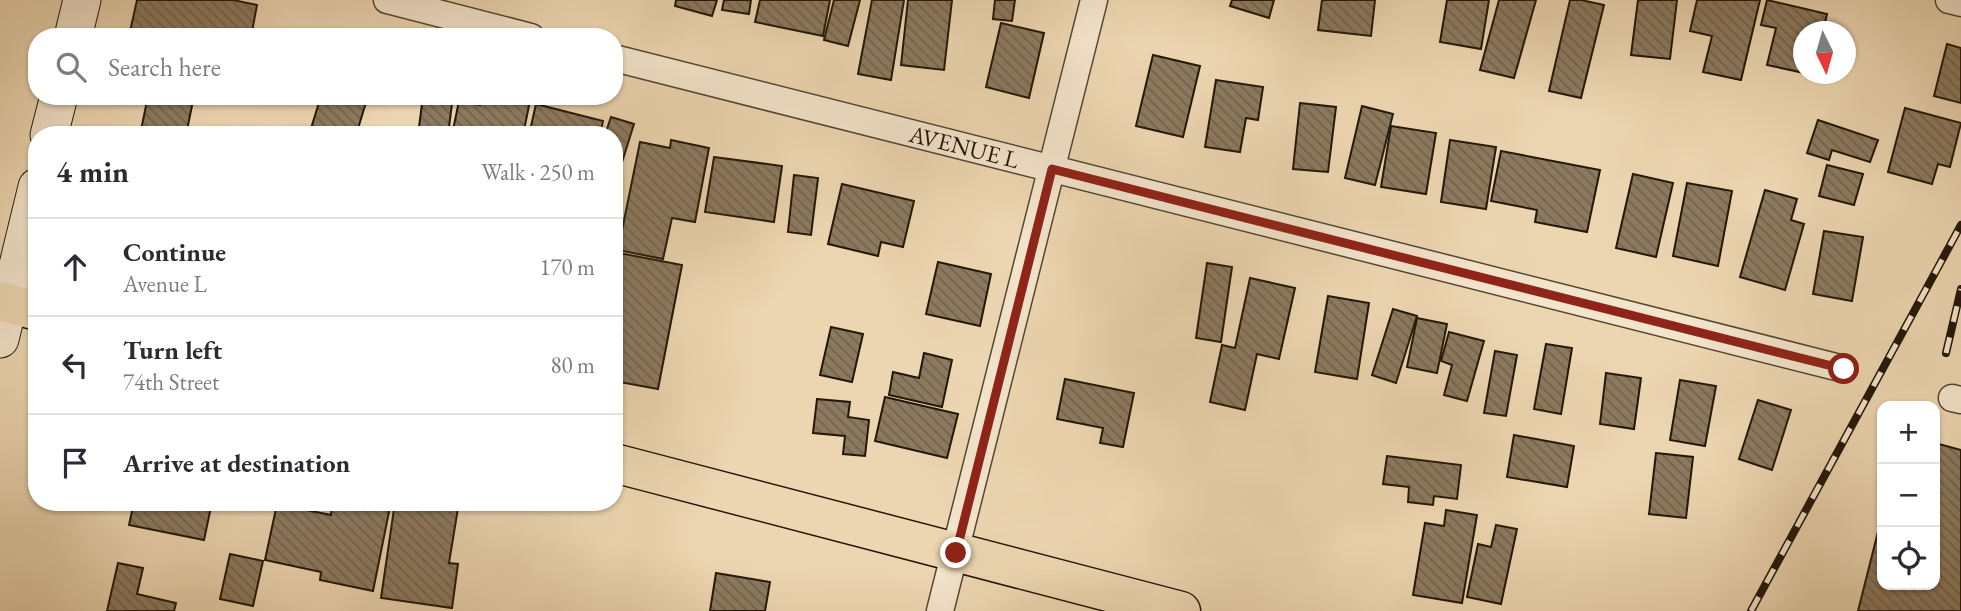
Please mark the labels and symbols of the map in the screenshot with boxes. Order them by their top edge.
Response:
north arrow [1793,21,1856,84]
street label: AVENUE L [905,118,1022,175]
route start [1828,353,1859,384]
route end [940,537,971,568]

